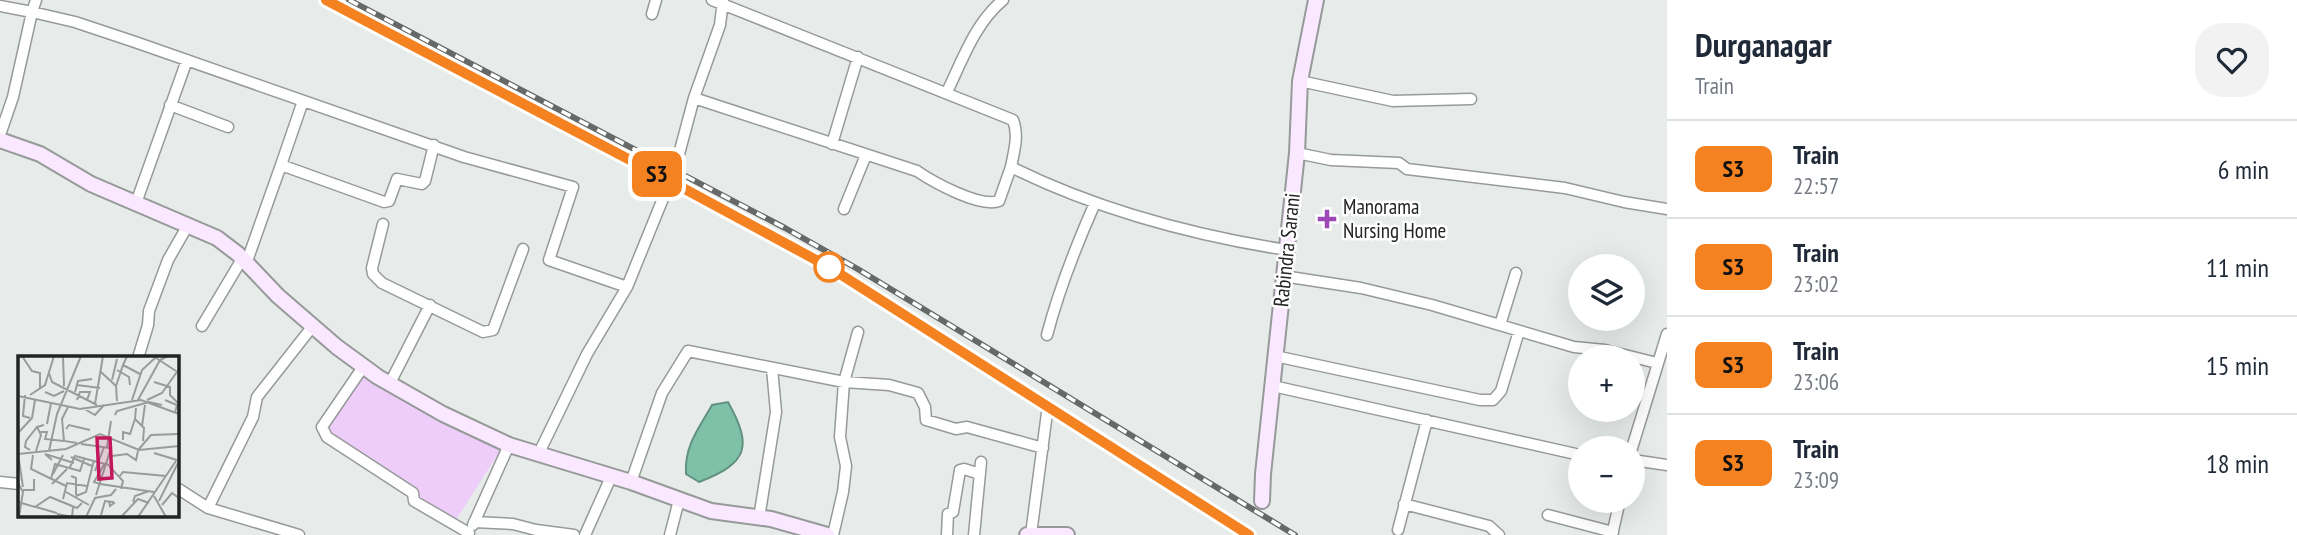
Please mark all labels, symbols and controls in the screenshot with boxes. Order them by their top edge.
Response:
text: Durganagar [1695,23,1832,66]
button: heart [2195,23,2269,97]
text: Train [1695,71,1734,100]
text: Train [1793,138,1839,171]
line badge: S3 [626,151,688,197]
text: S3 [1722,153,1745,184]
text: 6 min [2218,153,2269,186]
text: S3 [646,158,668,189]
text: 22:57 [1793,171,1839,200]
street label: Rabindra Sarani [1267,192,1306,308]
place label: Manorama Nursing Home [1343,193,1446,244]
marker: Manorama Nursing Home [1317,209,1337,229]
text: Train [1793,236,1839,269]
text: S3 [1722,251,1745,282]
text: 11 min [2206,251,2269,284]
unlabelled marker [814,252,844,282]
map controls [1568,254,1645,513]
button: layers [1568,254,1645,331]
text: 23:02 [1793,269,1839,298]
text: Train [1793,334,1839,367]
button: + [1568,345,1645,422]
text: S3 [1722,349,1745,380]
text: 15 min [2206,349,2269,382]
inset map [18,356,178,518]
text: 23:06 [1793,367,1839,396]
text: Train [1793,432,1839,465]
button: − [1568,436,1645,513]
text: S3 [1722,447,1745,478]
text: 18 min [2206,447,2269,480]
text: 23:09 [1793,465,1839,494]

